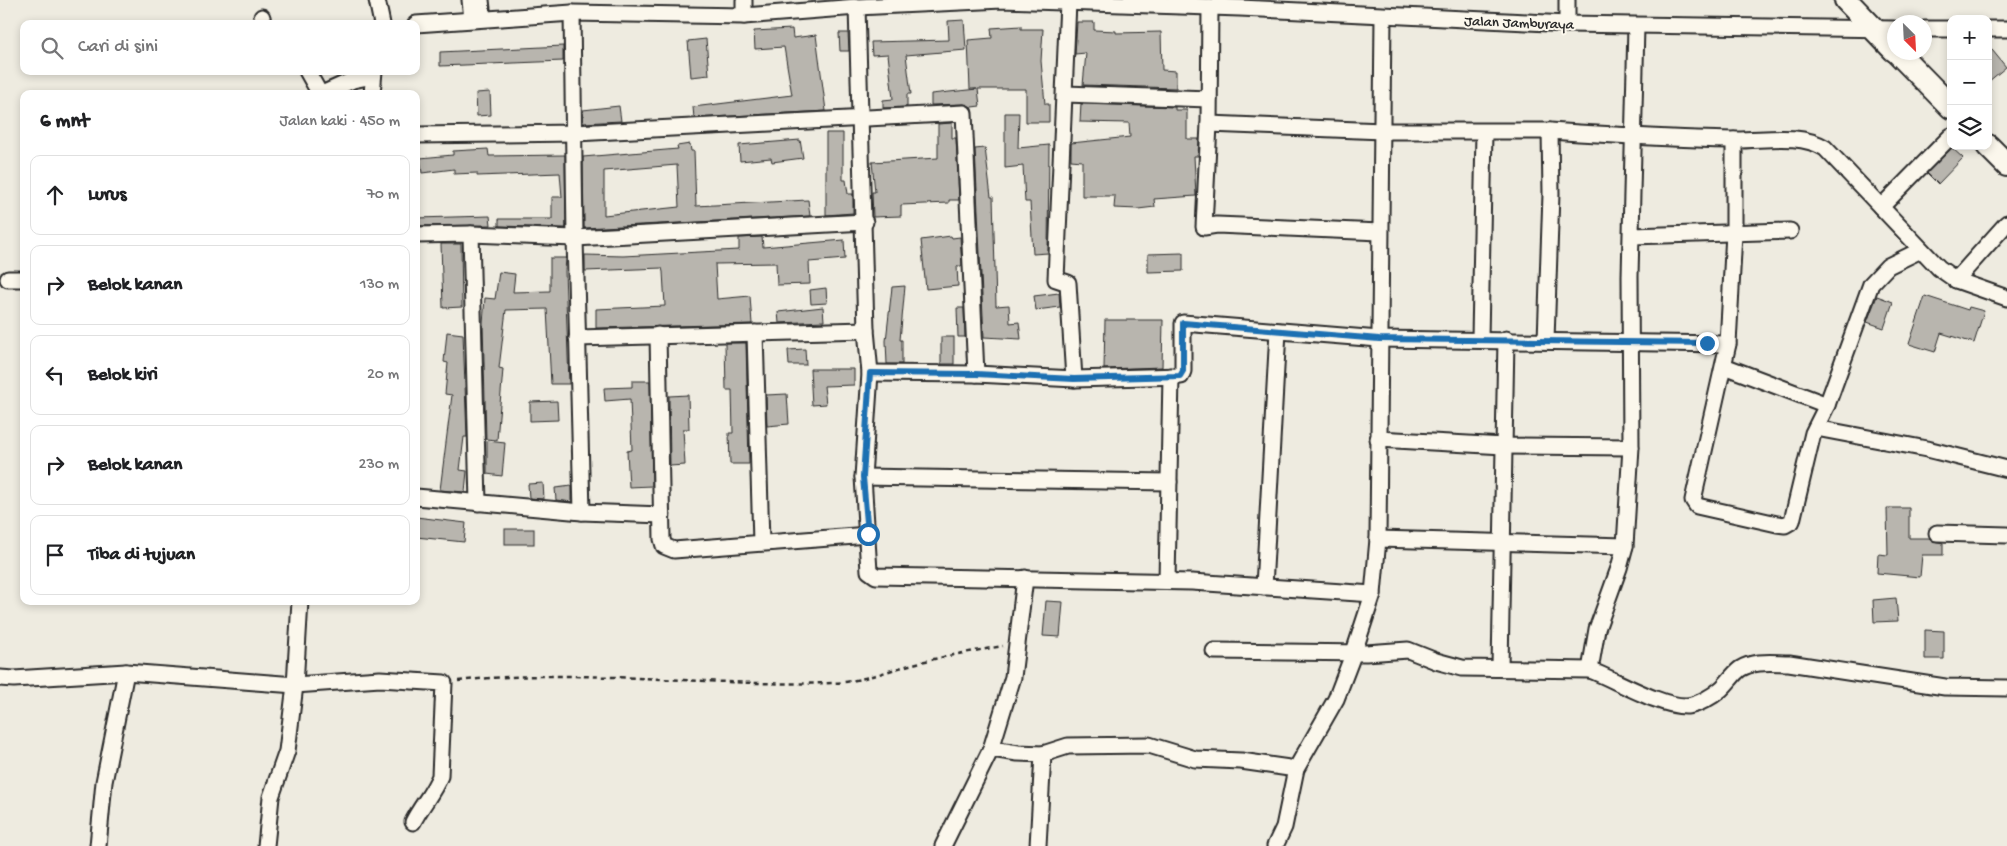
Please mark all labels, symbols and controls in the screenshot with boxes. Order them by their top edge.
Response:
street label: Jalan Jamburaya [1464,13,1575,35]
north arrow [1887,15,1932,60]
map controls [1947,15,1992,150]
button: + [1947,15,1992,60]
search box [20,20,420,75]
icon: search [38,34,66,62]
text: Cari di sini [78,36,158,59]
button: − [1947,60,1992,105]
button: layers [1947,105,1992,150]
text: 6 mnt [40,110,89,135]
text: Jalan kaki · 450 m [279,113,400,132]
icon: ahead [41,181,69,209]
text: Lurus [88,184,127,207]
text: 70 m [366,186,399,205]
icon: right [41,271,69,299]
text: Belok kanan [88,274,182,297]
text: 130 m [360,276,399,295]
route end [1696,332,1719,355]
icon: left [41,361,69,389]
text: Belok kiri [88,364,158,387]
text: 20 m [367,366,399,385]
icon: right [41,451,69,479]
text: Belok kanan [88,454,182,477]
text: 230 m [359,456,399,475]
route start [857,523,880,546]
icon: arrive [41,541,69,569]
text: Tiba di tujuan [88,544,195,567]

